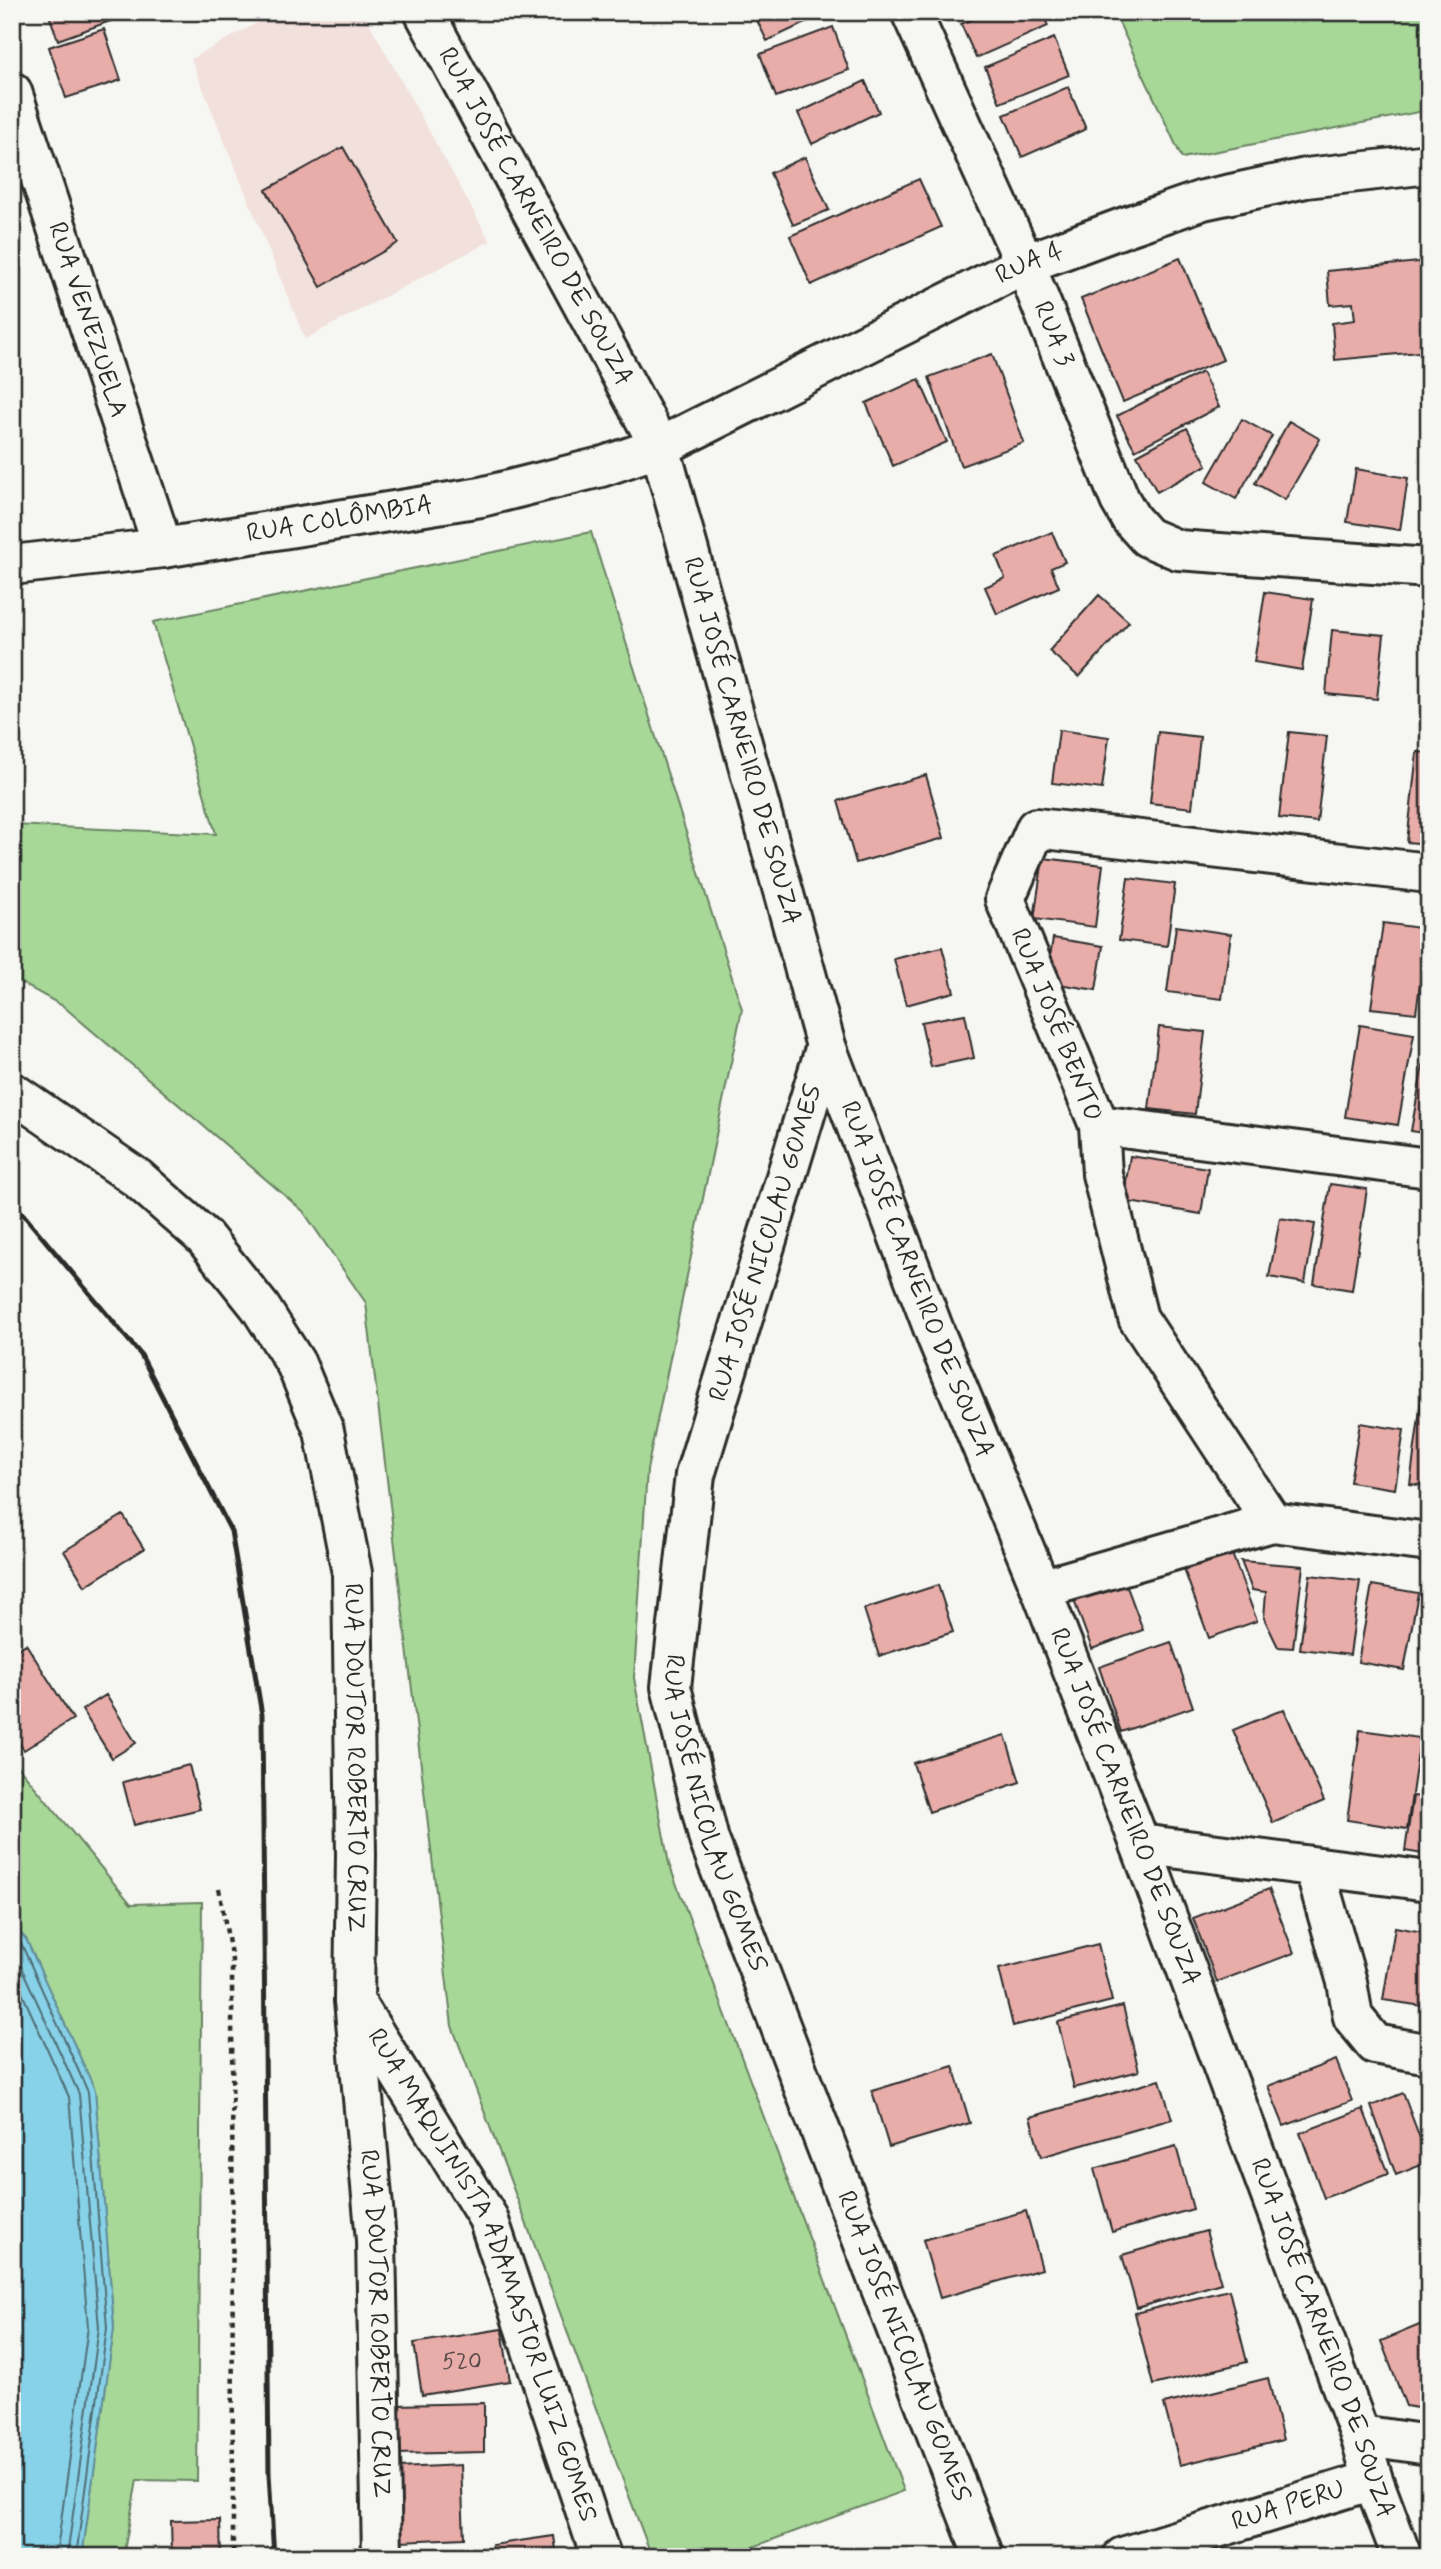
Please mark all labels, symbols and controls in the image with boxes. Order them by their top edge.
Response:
street label: RUA JOSÉ CARNEIRO DE SOUZA [430,42,641,392]
street label: RUA VENEZUELA [39,218,136,422]
street label: RUA 4 [990,234,1068,293]
street label: RUA 3 [1025,296,1082,372]
street label: RUA COLÔMBIA [244,488,435,551]
street label: RUA JOSÉ CARNEIRO DE SOUZA [674,553,809,929]
street label: RUA JOSÉ BENTO [1002,923,1112,1126]
street label: RUA JOSÉ NICOLAU GOMES [700,1079,831,1406]
street label: RUA JOSÉ CARNEIRO DE SOUZA [832,1096,1002,1463]
street label: RUA DOUTOR ROBERTO CRUZ [335,1583,373,1933]
street label: RUA JOSÉ CARNEIRO DE SOUZA [1041,1623,1208,1990]
street label: RUA JOSÉ NICOLAU GOMES [654,1652,775,1977]
street label: RUA MAQUINISTA ADAMASTOR LUIZ GOMES [359,2022,605,2526]
street label: RUA DOUTOR ROBERTO CRUZ [351,2148,398,2499]
street label: RUA JOSÉ CARNEIRO DE SOUZA [1242,2154,1403,2523]
street label: RUA JOSÉ NICOLAU GOMES [828,2186,978,2507]
house number: 520 [442,2347,482,2377]
street label: RUA PERU [1228,2473,1349,2539]

